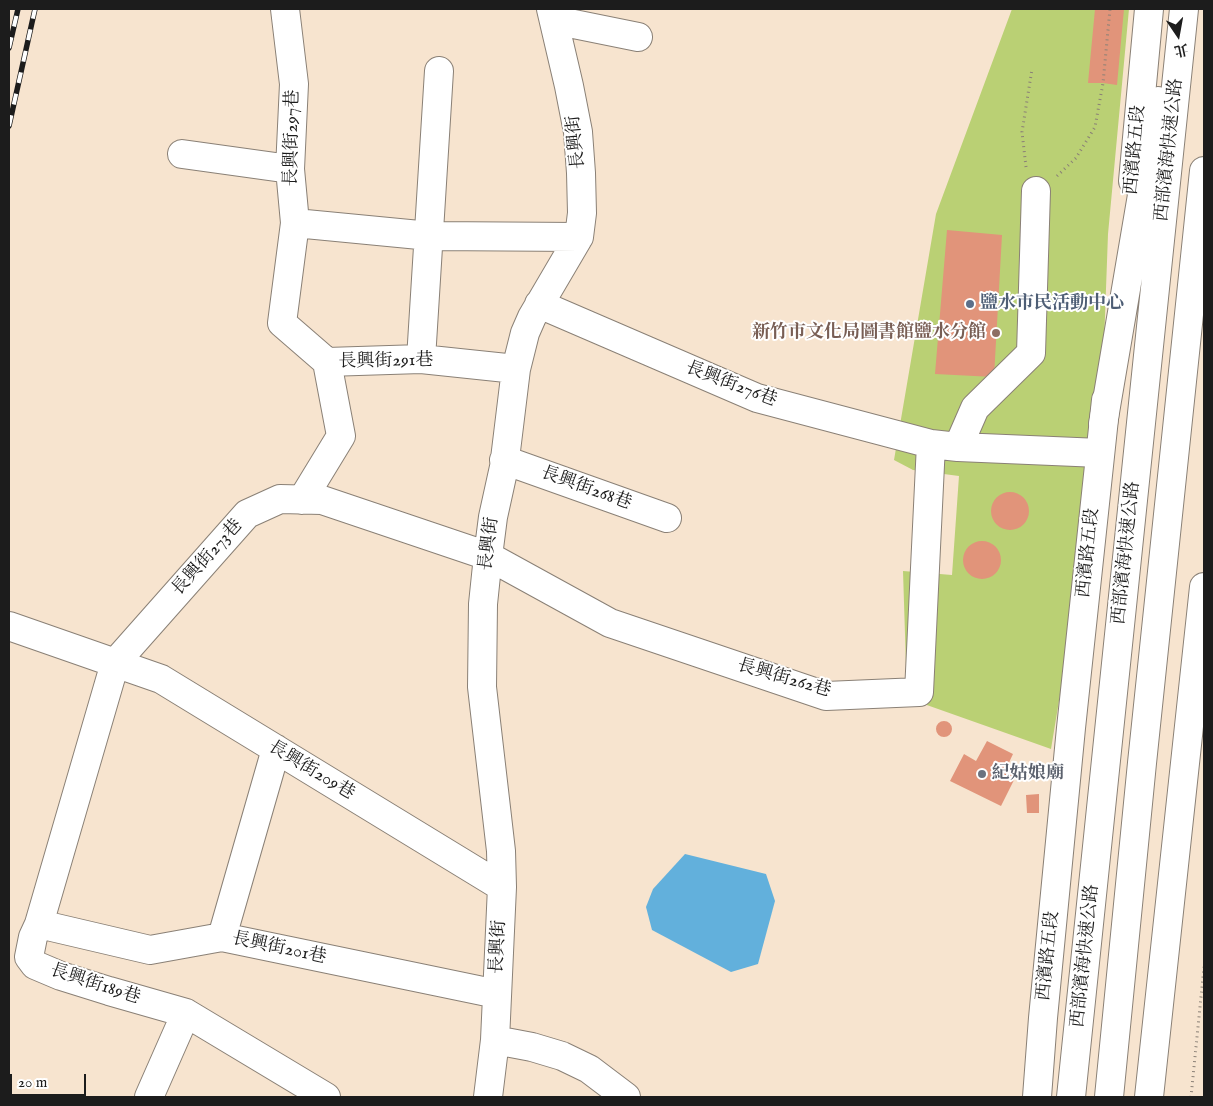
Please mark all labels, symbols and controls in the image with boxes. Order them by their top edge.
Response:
north arrow [1153,10,1203,60]
text: 北 [1172,39,1190,60]
street label: 西部濱海快速公路 [1152,77,1188,223]
street label: 長興街297巷 [281,89,305,187]
street label: 西濱路五段 [1121,104,1151,196]
street label: 長興街 [563,114,591,170]
place label: 鹽水市民活動中心 [980,293,1124,315]
marker: 鹽水市民活動中心 [964,298,976,310]
place label: 新竹市文化局圖書館鹽水分館 [752,322,986,344]
marker: 新竹市文化局圖書館鹽水分館 [990,327,1002,339]
street label: 長興街291巷 [338,350,434,374]
street label: 長興街276巷 [682,358,780,412]
street label: 長興街268巷 [538,463,634,515]
street label: 西部濱海快速公路 [1109,480,1145,626]
street label: 西濱路五段 [1074,507,1104,599]
street label: 長興街273巷 [168,515,248,601]
street label: 長興街 [476,516,504,572]
street label: 長興街262巷 [735,655,833,703]
street label: 長興街209巷 [264,737,358,805]
place label: 紀姑娘廟 [992,763,1064,785]
marker: 紀姑娘廟 [976,768,988,780]
street label: 西部濱海快速公路 [1068,883,1104,1029]
street label: 西濱路五段 [1034,910,1064,1002]
street label: 長興街 [487,919,511,975]
street label: 長興街201巷 [230,928,328,970]
street label: 長興街189巷 [47,960,143,1010]
scale bar [12,1064,89,1096]
text: 20 m [18,1073,47,1092]

